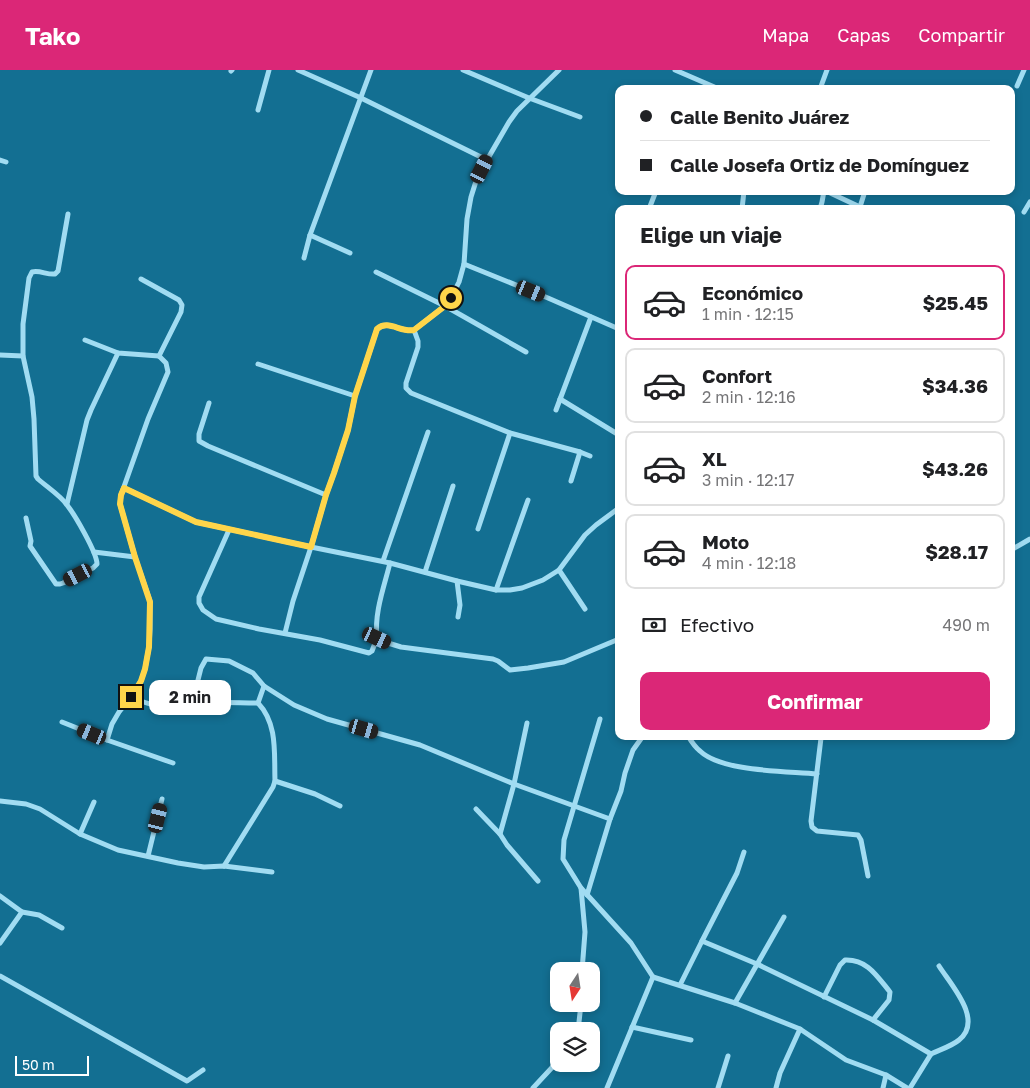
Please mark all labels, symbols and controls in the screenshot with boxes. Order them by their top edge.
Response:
text: Tako [25,21,80,50]
text: Mapa [762,24,809,46]
text: Capas [837,24,890,46]
text: Compartir [918,24,1005,46]
text: Calle Benito Juárez [670,105,849,128]
car [468,152,495,186]
text: Calle Josefa Ortiz de Domínguez [670,153,969,176]
text: Elige un viaje [640,221,782,248]
car [514,278,547,304]
icon: car [642,280,687,325]
text: Económico [702,281,803,304]
route start [440,287,462,309]
text: $25.45 [923,291,988,314]
text: 1 min · 12:15 [702,304,794,324]
icon: car [642,363,687,408]
text: Confort [702,364,772,387]
text: $34.36 [922,374,988,397]
text: 2 min · 12:16 [702,387,796,407]
icon: car [642,446,687,491]
text: XL [702,447,727,470]
text: $43.26 [922,457,988,480]
text: 3 min · 12:17 [702,470,795,490]
icon: car [642,529,687,574]
text: Moto [702,530,749,553]
text: $28.17 [925,540,988,563]
text: 4 min · 12:18 [702,553,796,573]
car [61,562,94,588]
icon: cash [640,611,668,639]
text: Efectivo [680,613,754,636]
text: 490 m [942,615,990,635]
car [360,625,393,651]
button: Confirmar [640,672,990,730]
callout: 2 min [148,680,231,714]
route end [120,686,142,708]
text: 2 min [169,687,211,707]
car [347,718,380,740]
car [75,721,108,747]
car [147,802,168,834]
north arrow [550,962,600,1012]
map controls [550,962,600,1072]
button: layers [550,1022,600,1072]
scale bar [15,1053,89,1076]
text: 50 m [22,1056,55,1073]

